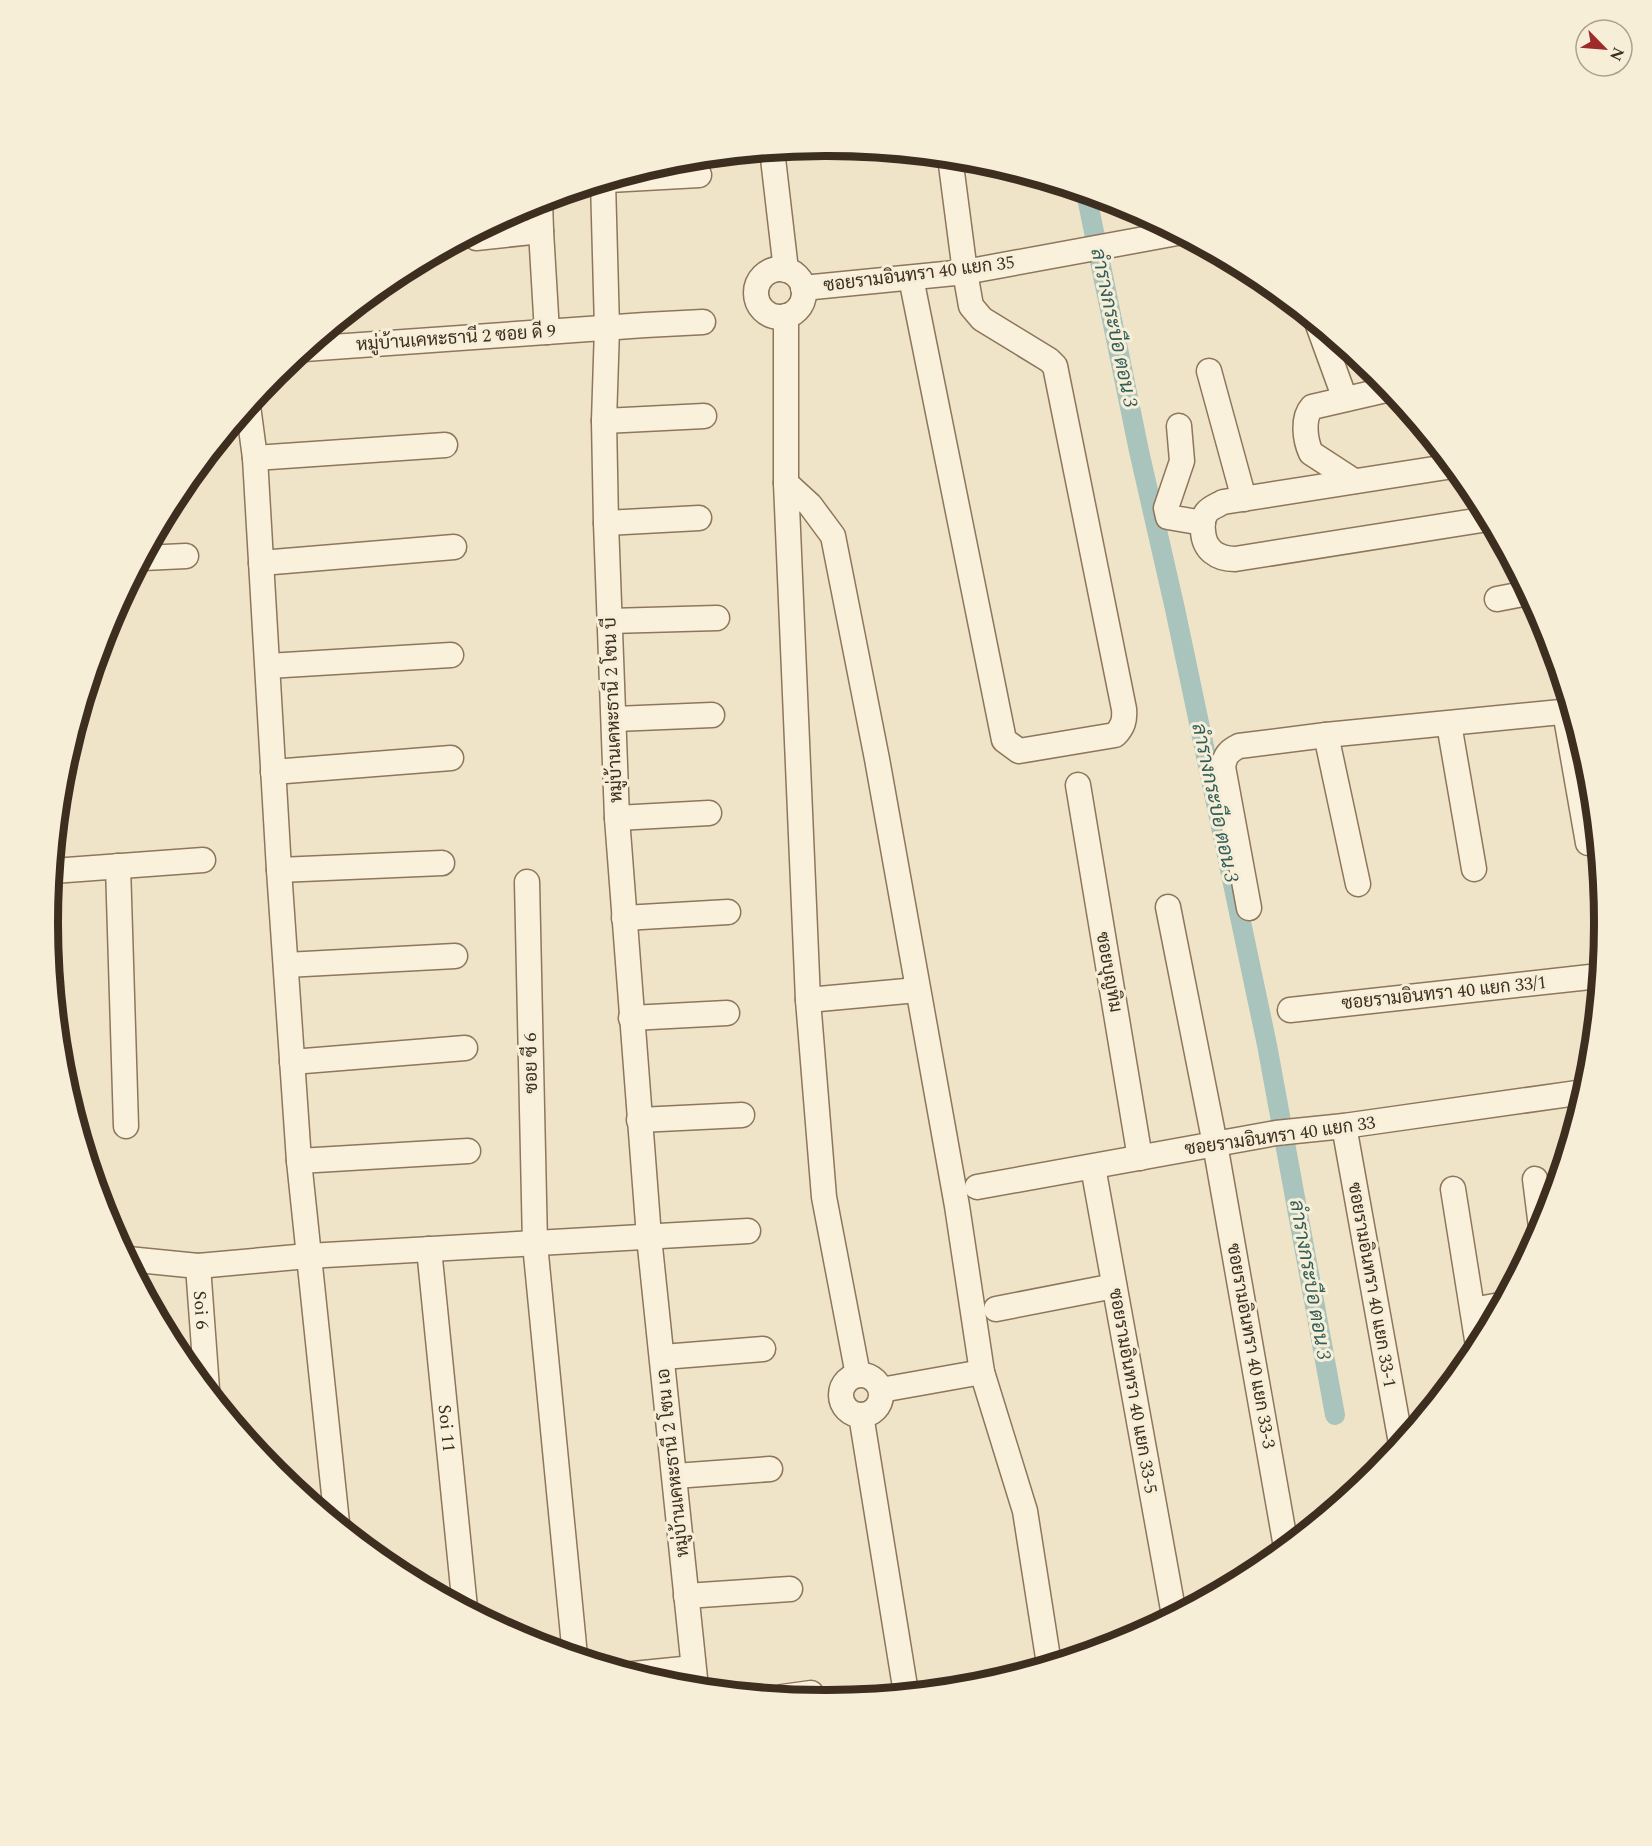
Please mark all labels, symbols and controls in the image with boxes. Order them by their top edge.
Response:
north arrow [1574,18,1634,78]
text: N [1603,43,1630,65]
water label: ลำรางกระบือ ตอน 3 [1082,245,1146,411]
street label: ซอยรามอินทรา 40 แยก 35 [822,249,1016,299]
street label: หมู่บ้านเคหะธานี 2 ซอย ดี 9 [355,318,557,358]
street label: หมู่บ้านเคหะธานี 2 โซน บี [596,617,630,803]
water label: ลำรางกระบือ ตอน 3 [1183,720,1247,886]
street label: ซอยบุญทิม [1089,930,1129,1014]
street label: ซอยรามอินทรา 40 แยก 33/1 [1340,969,1548,1017]
street label: ซอย ซี 6 [517,1032,545,1094]
street label: ซอยรามอินทรา 40 แยก 33 [1183,1109,1377,1163]
street label: ซอยรามอินทรา 40 แยก 33-1 [1341,1180,1403,1390]
water label: ลำรางกระบือ ตอน 3 [1281,1197,1339,1363]
street label: ซอยรามอินทรา 40 แยก 33-3 [1220,1241,1282,1451]
street label: ซอยรามอินทรา 40 แยก 33-5 [1102,1286,1164,1496]
street label: Soi 6 [186,1290,216,1330]
street label: หมู่บ้านเคหะธานี 2 โซน เอ [650,1367,696,1559]
street label: Soi 11 [431,1403,463,1453]

